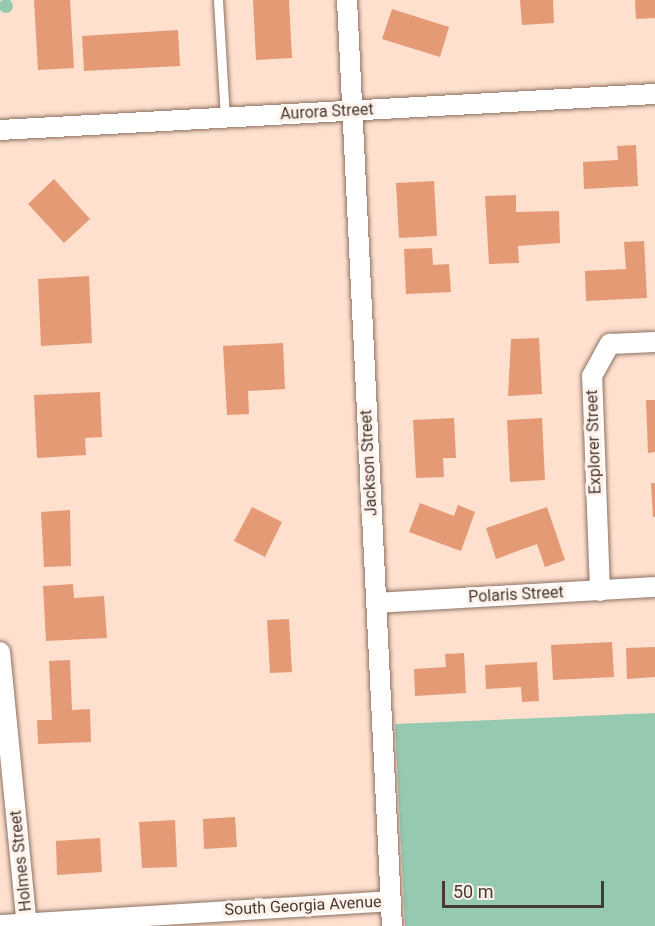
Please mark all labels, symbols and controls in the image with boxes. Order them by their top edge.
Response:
street label: Aurora Street [280,100,374,124]
street label: Explorer Street [583,390,605,494]
street label: Jackson Street [357,409,381,517]
street label: Polaris Street [468,583,564,607]
street label: Holmes Street [6,810,36,912]
scale bar [445,869,607,907]
text: 50 m [453,881,493,902]
street label: South Georgia Avenue [224,892,382,920]

